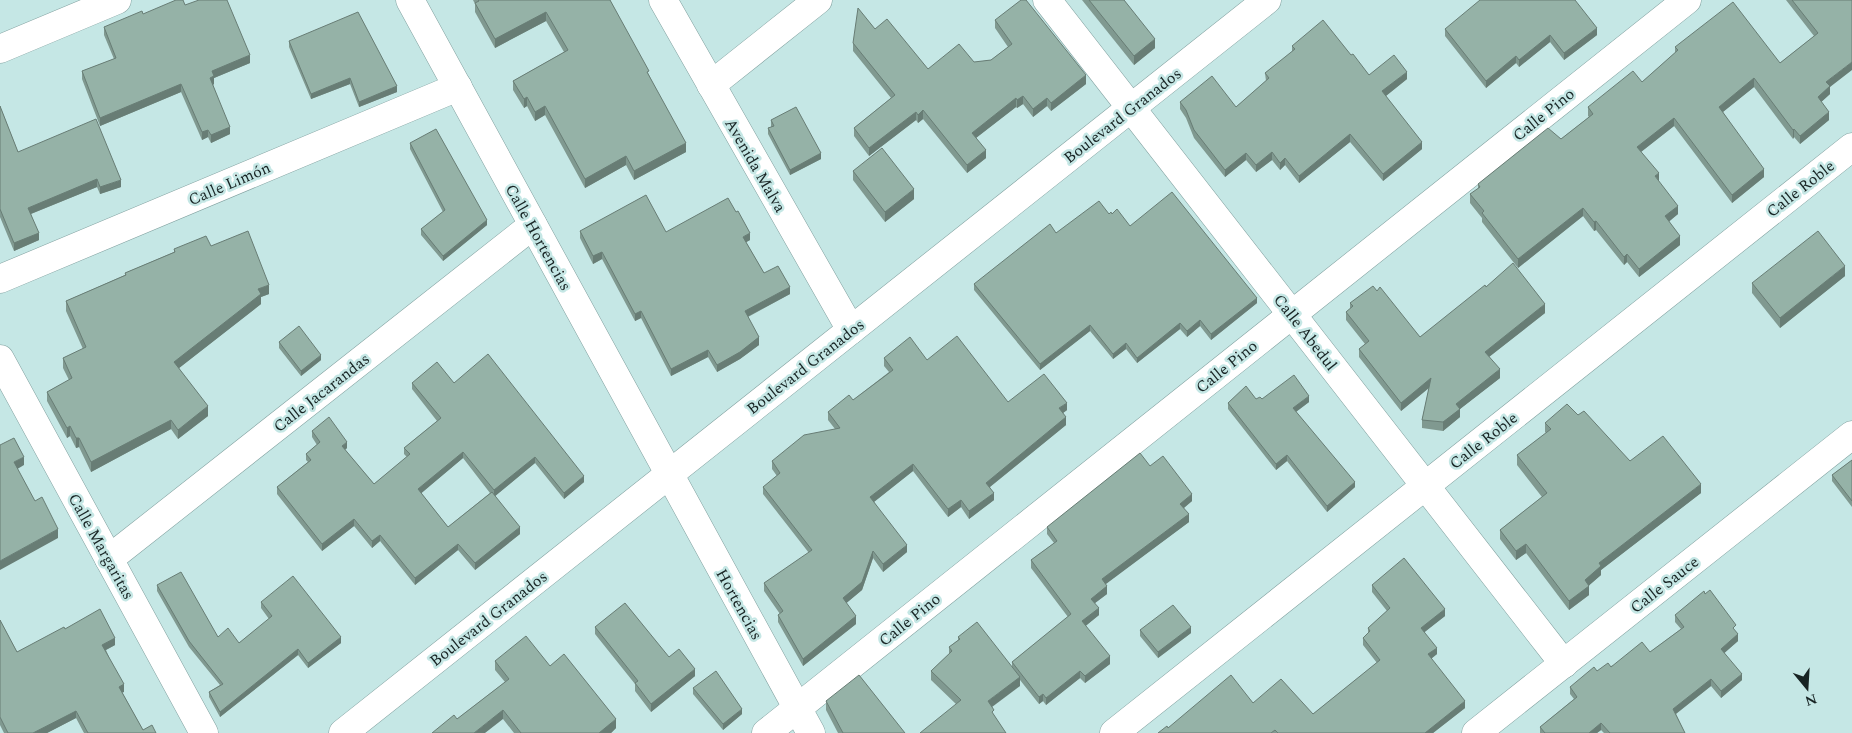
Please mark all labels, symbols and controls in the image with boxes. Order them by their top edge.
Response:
street label: Boulevard Granados [1059,62,1187,169]
street label: Calle Pino [1507,82,1580,147]
street label: Avenida Malva [718,114,792,217]
street label: Calle Roble [1761,154,1840,223]
street label: Calle Limón [184,156,274,212]
street label: Calle Hortencias [499,180,577,295]
street label: Calle Abedul [1268,289,1343,376]
street label: Boulevard Granados [742,313,870,420]
street label: Calle Pino [1190,334,1263,399]
street label: Calle Jacarandas [268,347,375,438]
street label: Calle Roble [1444,406,1523,475]
street label: Calle Margaritas [62,489,140,604]
street label: Calle Sauce [1625,550,1704,619]
street label: Boulevard Granados [425,565,553,672]
street label: Hortencias [710,565,769,644]
street label: Calle Pino [873,587,946,652]
north arrow [1782,663,1832,713]
text: N [1802,688,1820,712]

